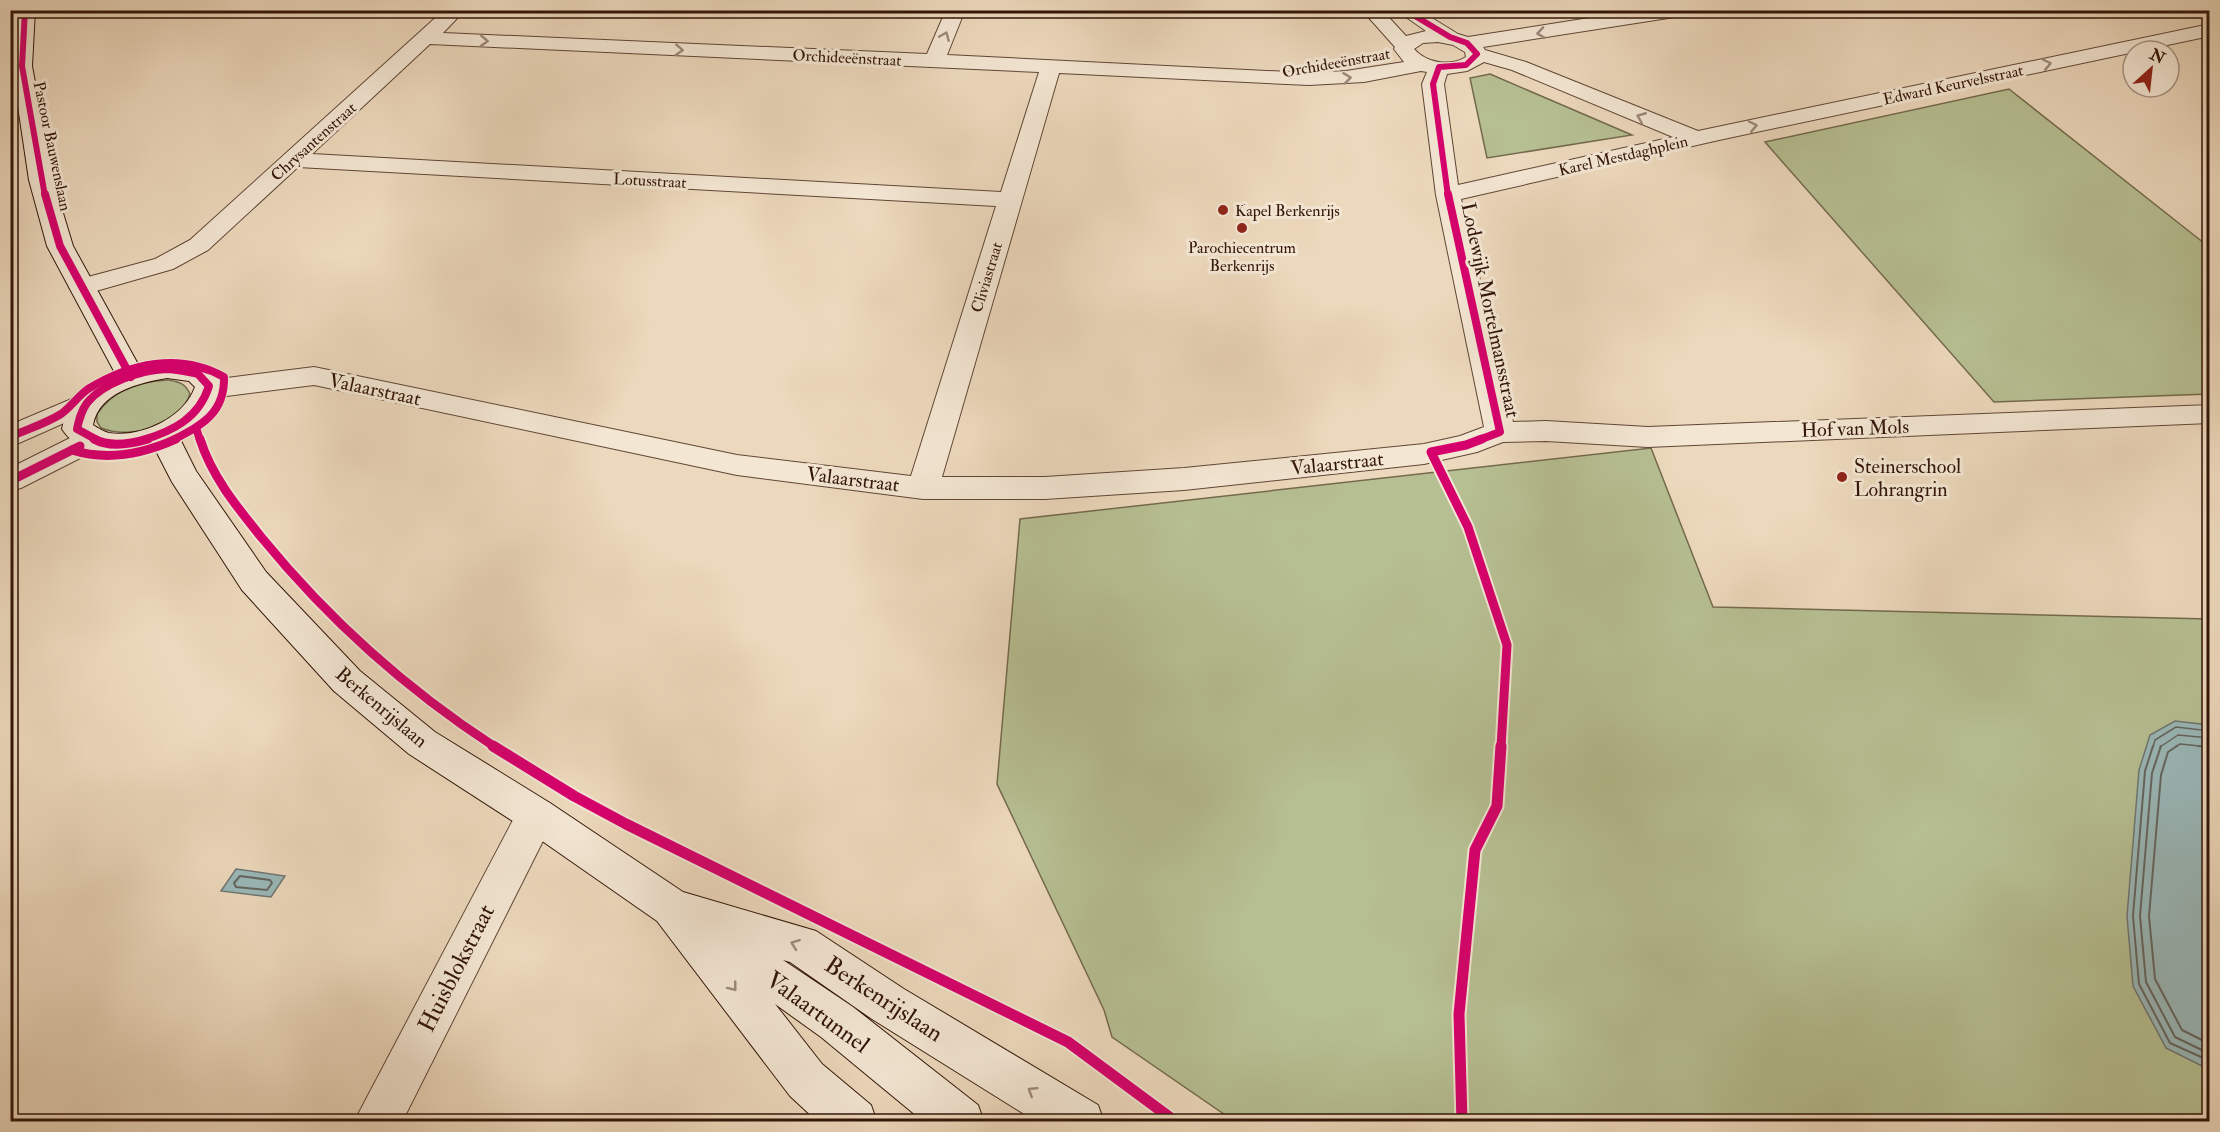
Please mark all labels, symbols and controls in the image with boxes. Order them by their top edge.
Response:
one-way arrow [1536,27,1545,39]
one-way arrow [938,31,950,42]
one-way arrow [480,34,489,47]
north arrow [2121,39,2181,99]
one-way arrow [674,43,683,56]
street label: Orchideeënstraat [1281,44,1392,82]
text: N [2146,44,2169,69]
street label: Orchideeënstraat [792,45,902,71]
one-way arrow [2041,58,2051,71]
street label: Edward Keurvelsstraat [1881,60,2025,110]
one-way arrow [1342,73,1352,85]
street label: Pastoor Bauwenslaan [29,80,76,213]
street label: Chrysantenstraat [267,98,361,185]
one-way arrow [1637,112,1648,124]
one-way arrow [1748,120,1758,133]
street label: Karel Mestdaghplein [1557,131,1690,182]
street label: Lotusstraat [613,169,687,193]
street label: Lodewijk Mortelmansstraat [1456,200,1526,420]
place label: Kapel Berkenrijs [1235,201,1340,222]
marker: Kapel Berkenrijs [1216,203,1230,217]
marker: Parochiecentrum Berkenrijs [1235,221,1249,235]
place label: Parochiecentrum Berkenrijs [1188,238,1297,276]
street label: Cliviastraat [967,240,1007,315]
street label: Valaarstraat [327,368,424,412]
street label: Hof van Mols [1801,414,1910,443]
street label: Valaarstraat [1289,446,1385,481]
place label: Steinerschool Lohrangrin [1854,454,1961,502]
street label: Valaarstraat [805,461,901,498]
marker: Steinerschool Lohrangrin [1835,470,1849,484]
street label: Berkenrijslaan [330,662,433,753]
street label: Huisblokstraat [411,899,502,1037]
one-way arrow [790,938,801,951]
street label: Berkenrijslaan [819,950,949,1049]
street label: Valaartunnel [760,964,876,1060]
one-way arrow [726,981,737,992]
one-way arrow [1028,1086,1038,1098]

